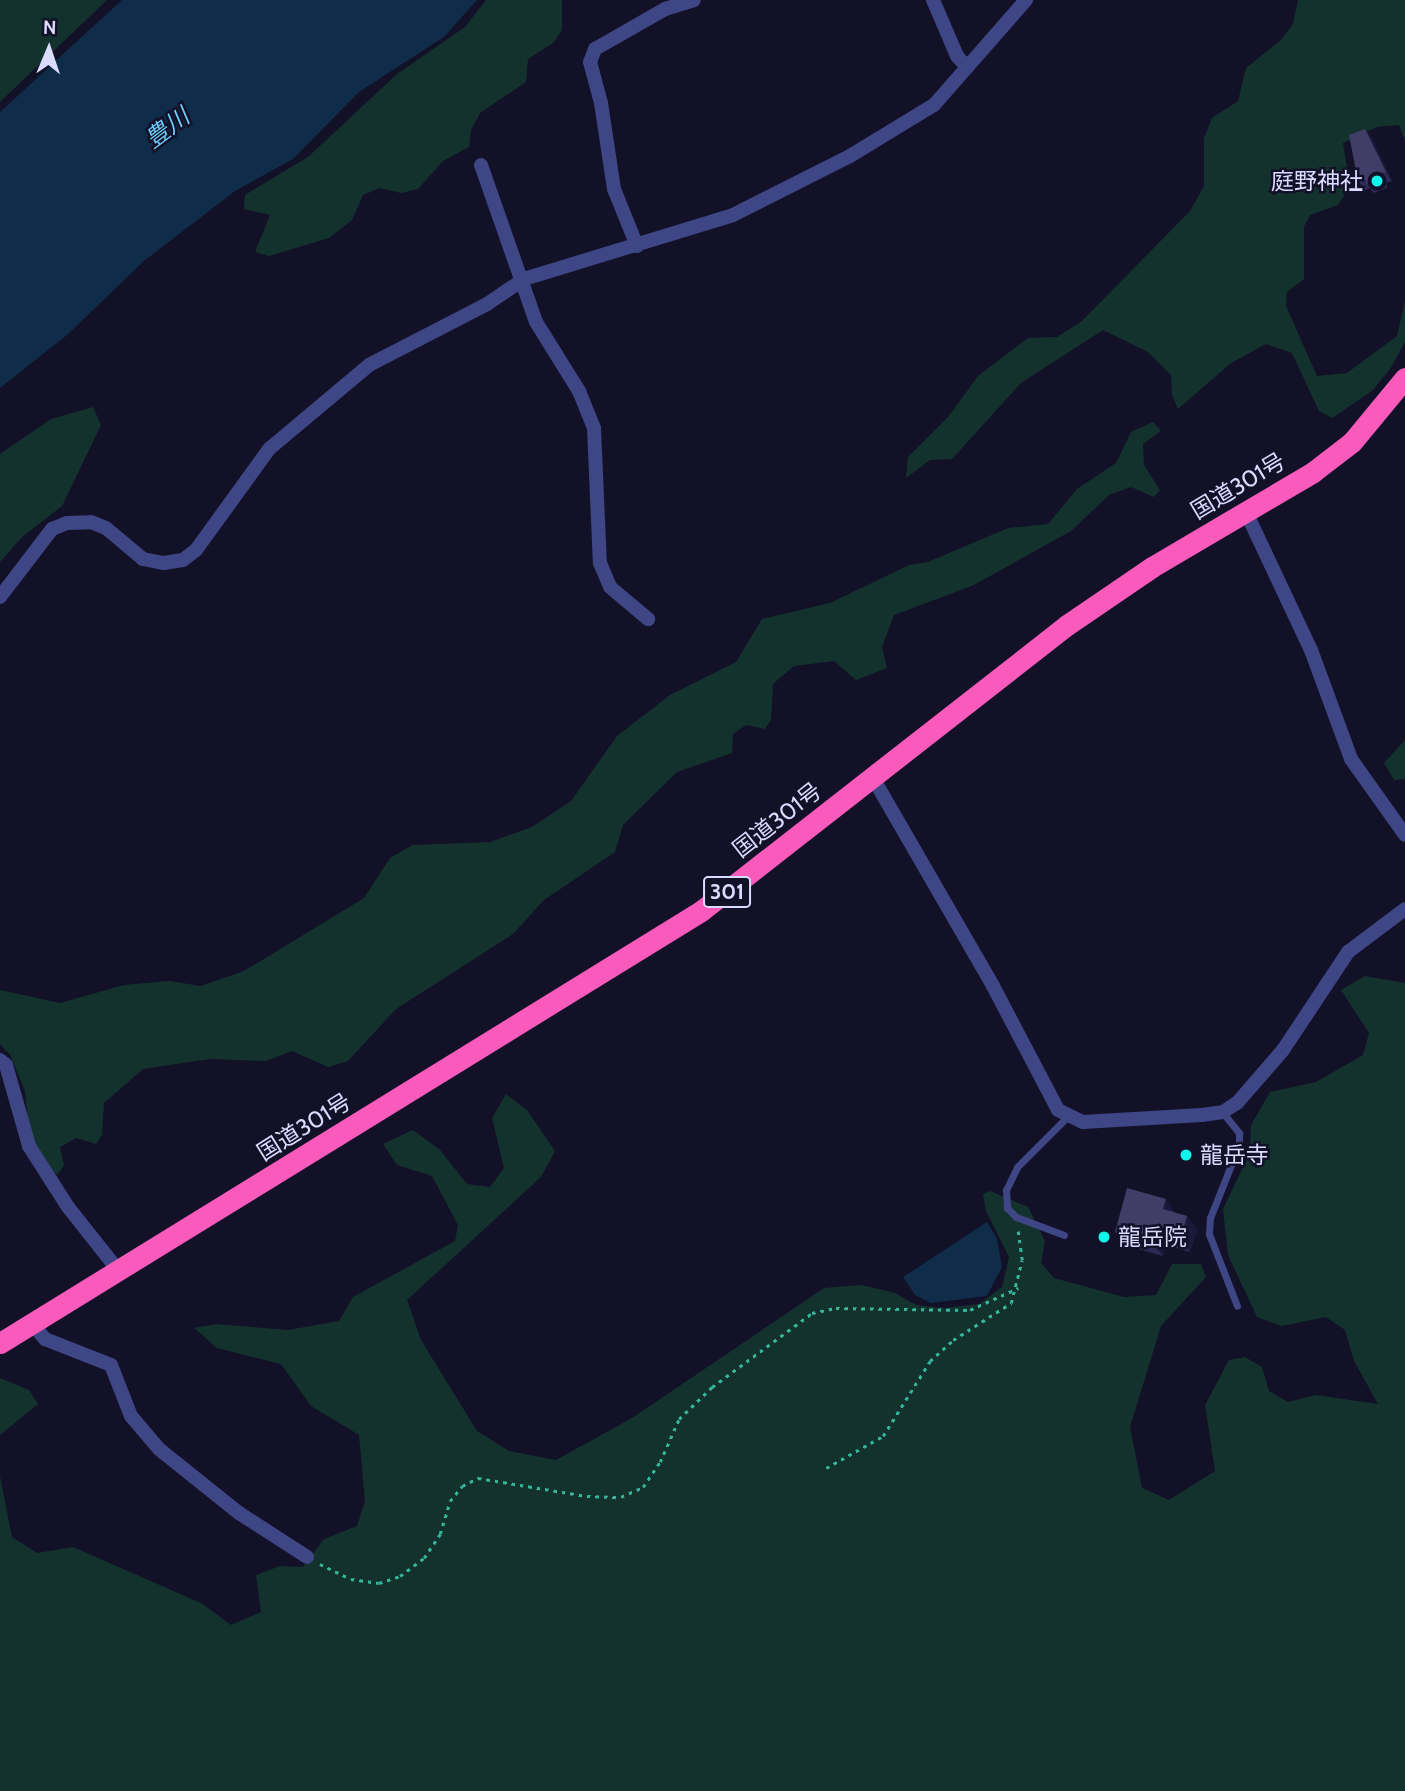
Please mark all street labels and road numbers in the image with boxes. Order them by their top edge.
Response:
street label: 国道301号 [1186,447,1290,525]
street label: 国道301号 [727,777,827,863]
road number: 301 [702,874,752,910]
street label: 国道301号 [252,1087,356,1167]

